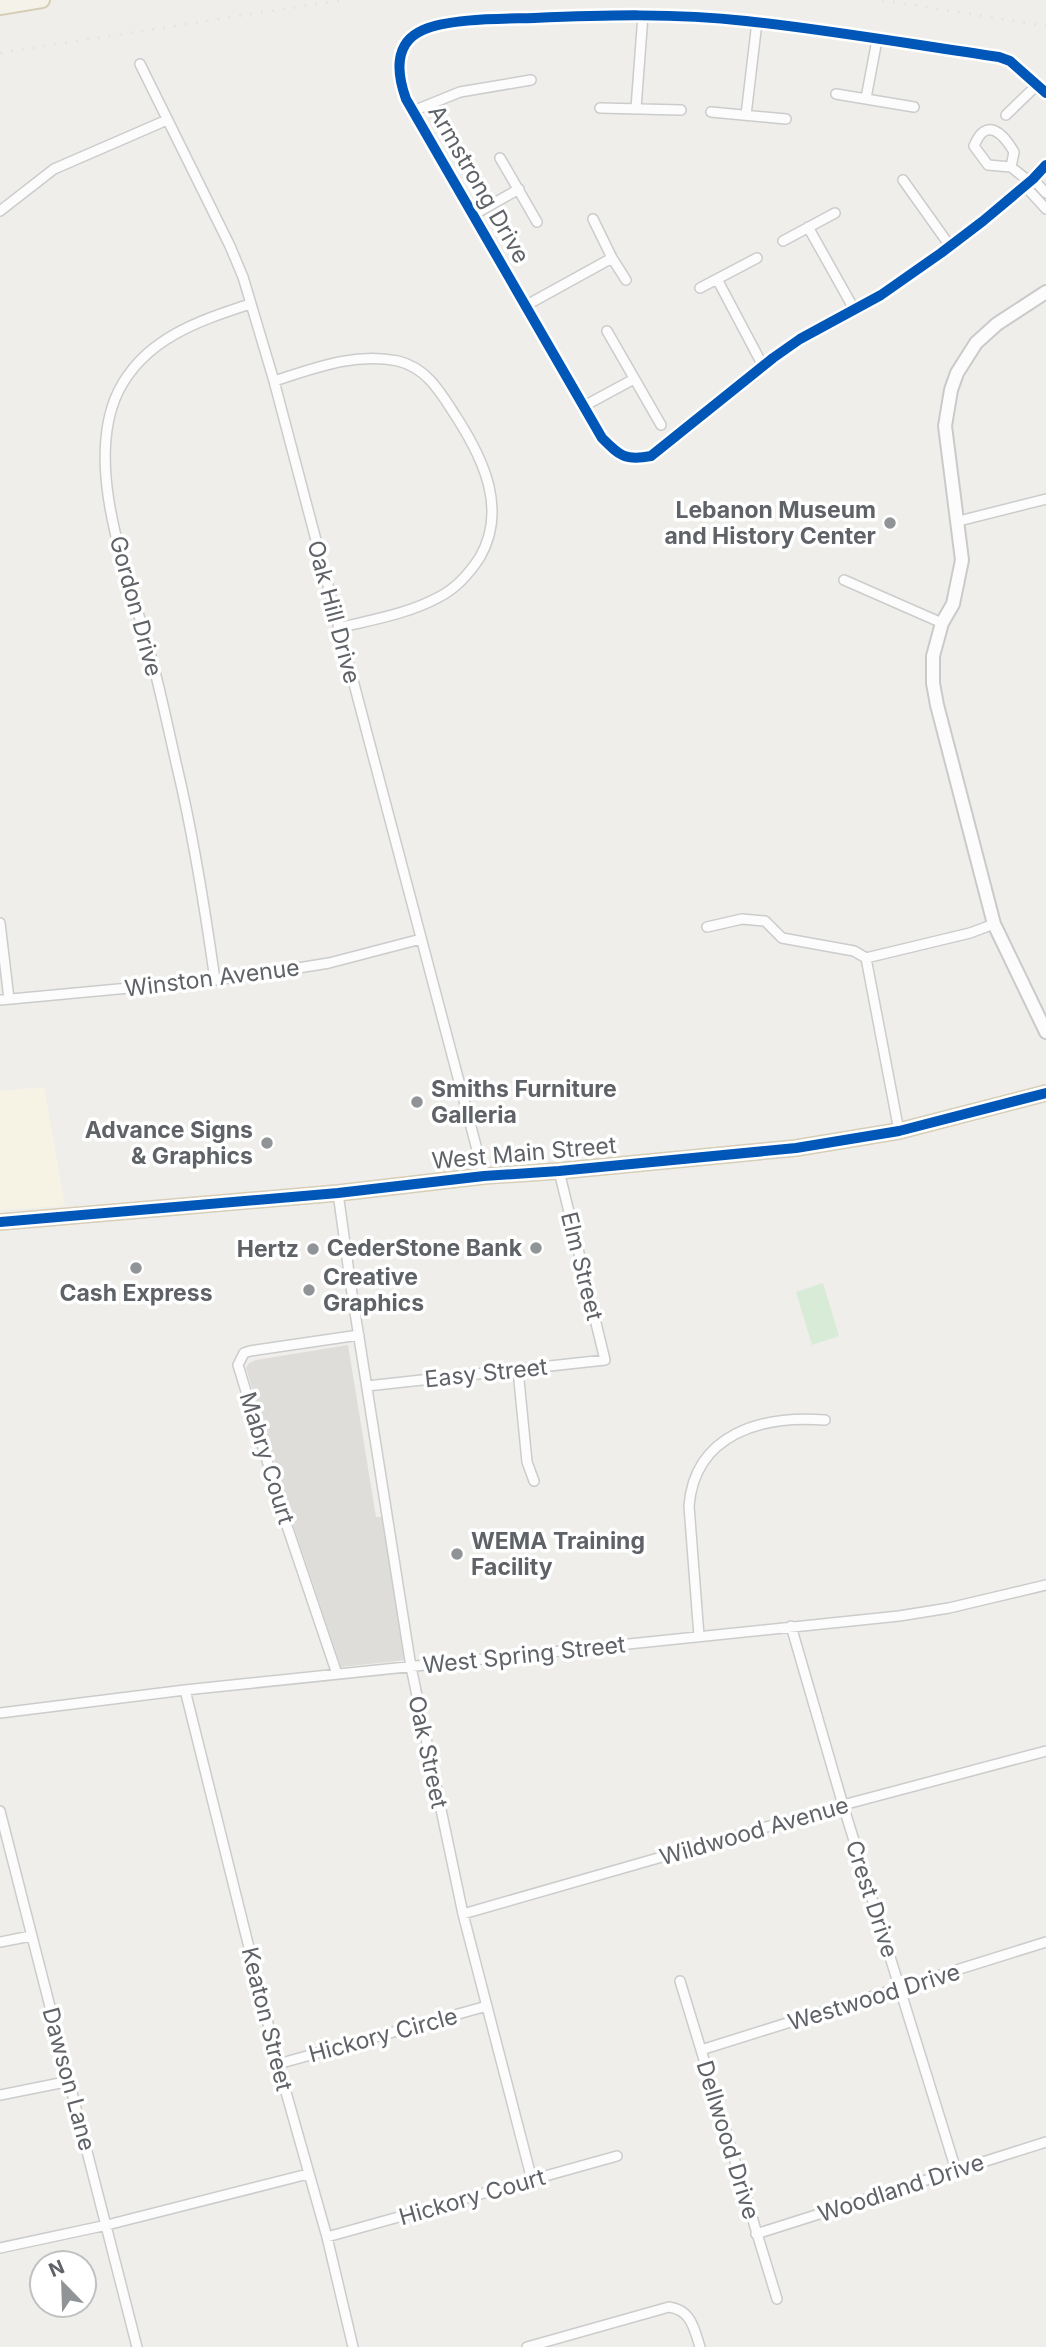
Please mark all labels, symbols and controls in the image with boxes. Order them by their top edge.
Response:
street label: Armstrong Drive [422,100,536,268]
place label: Lebanon Museum and History Center [664,496,876,550]
marker: Lebanon Museum and History Center [882,515,898,531]
street label: Gordon Drive [104,533,168,679]
street label: Oak Hill Drive [301,537,367,687]
street label: Winston Avenue [123,953,301,1003]
place label: Smiths Furniture Galleria [431,1075,617,1129]
marker: Smiths Furniture Galleria [409,1094,425,1110]
place label: Advance Signs & Graphics [85,1116,253,1170]
street label: West Main Street [430,1131,618,1175]
marker: Advance Signs & Graphics [259,1135,275,1151]
street label: Elm Street [555,1209,609,1324]
place label: CederStone Bank [327,1234,523,1262]
place label: Hertz [237,1235,299,1263]
marker: CederStone Bank [528,1240,544,1256]
marker: Hertz [305,1241,321,1257]
marker: Cash Express [128,1260,144,1276]
place label: Creative Graphics [323,1263,424,1317]
place label: Cash Express [59,1279,213,1307]
marker: Creative Graphics [301,1282,317,1298]
street label: Easy Street [423,1353,549,1393]
street label: Mabry Court [234,1388,301,1528]
place label: WEMA Training Facility [471,1527,645,1581]
marker: WEMA Training Facility [449,1546,465,1562]
street label: West Spring Street [421,1630,627,1680]
street label: Oak Street [402,1693,454,1811]
street label: Wildwood Avenue [656,1791,852,1871]
street label: Crest Drive [840,1837,904,1961]
street label: Keaton Street [236,1944,298,2094]
street label: Westwood Drive [785,1958,963,2036]
street label: Hickory Circle [306,2002,460,2068]
street label: Dawson Lane [36,2004,102,2154]
street label: Dellwood Drive [691,2057,765,2223]
street label: Woodland Drive [814,2148,988,2228]
street label: Hickory Court [396,2163,549,2231]
north arrow [28,2249,98,2319]
text: N [45,2255,68,2282]

